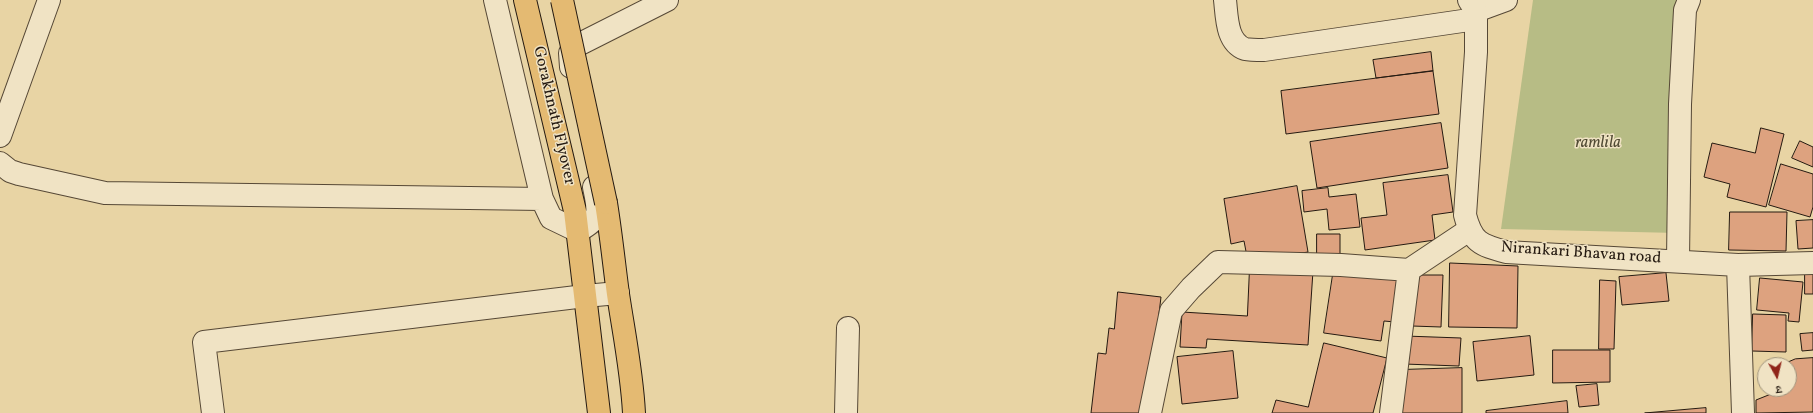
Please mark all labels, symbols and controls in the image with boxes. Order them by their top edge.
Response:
street label: Gorakhnath Flyover [528,45,578,187]
park label: ramlila [1575,134,1621,154]
street label: Nirankari Bhavan road [1500,239,1662,269]
north arrow [1757,357,1797,397]
text: उ [1775,381,1782,396]

